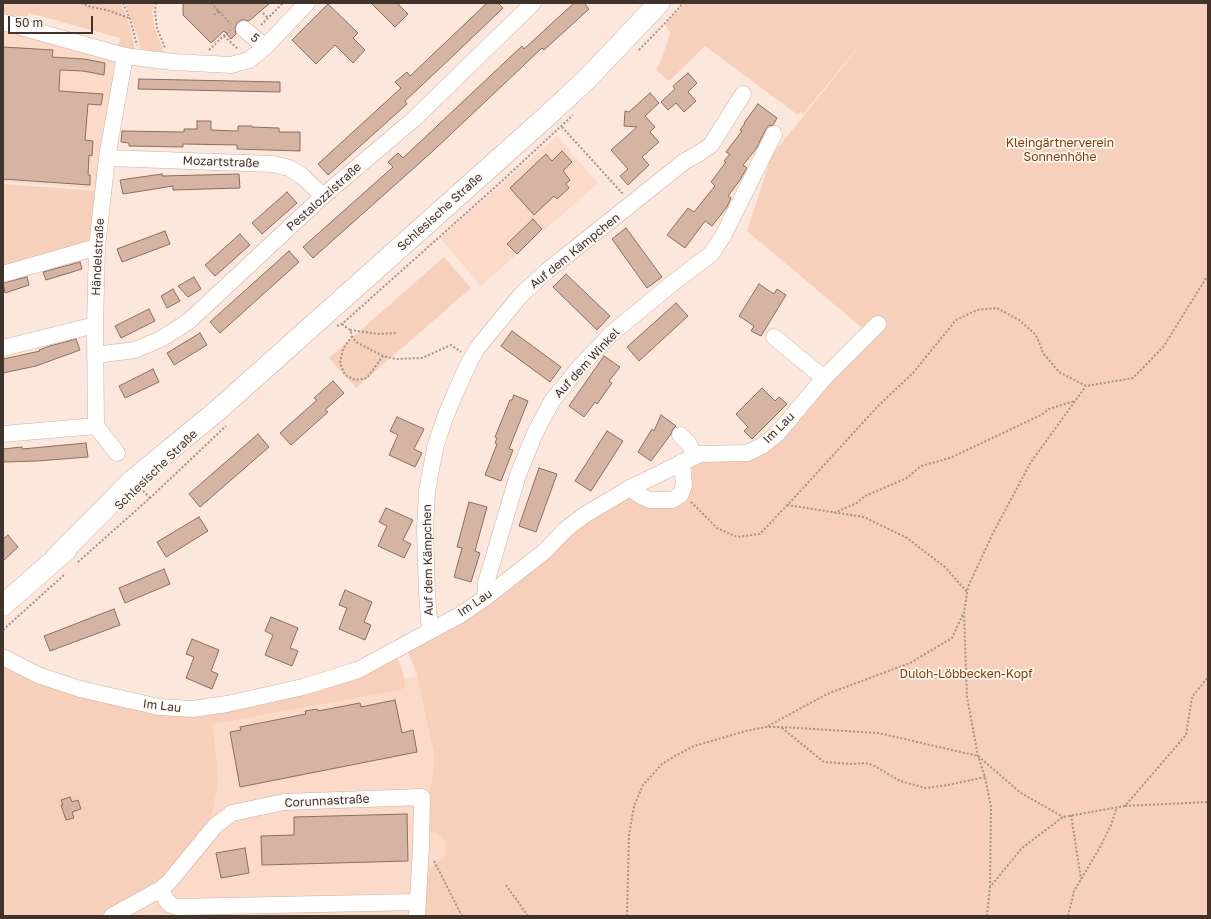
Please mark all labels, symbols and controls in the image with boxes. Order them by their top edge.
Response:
scale bar [10,8,95,34]
text: 50 m [15,15,43,30]
street label: 5 [248,30,262,46]
park label: Kleingärtnerverein Sonnenhöhe [1006,136,1114,164]
street label: Mozartstraße [182,153,260,171]
street label: Pestalozzistraße [284,160,364,234]
street label: Schlesische Straße [394,170,486,254]
street label: Auf dem Kämpchen [527,210,623,292]
street label: Händelstraße [89,218,107,296]
street label: Auf dem Winkel [551,325,623,401]
street label: Im Lau [760,409,798,447]
street label: Schlesische Straße [112,427,200,513]
street label: Auf dem Kämpchen [420,504,436,616]
street label: Im Lau [455,586,495,620]
park label: Duloh-Löbbecken-Kopf [899,667,1033,681]
street label: Im Lau [142,697,182,715]
street label: Corunnastraße [284,792,370,810]

